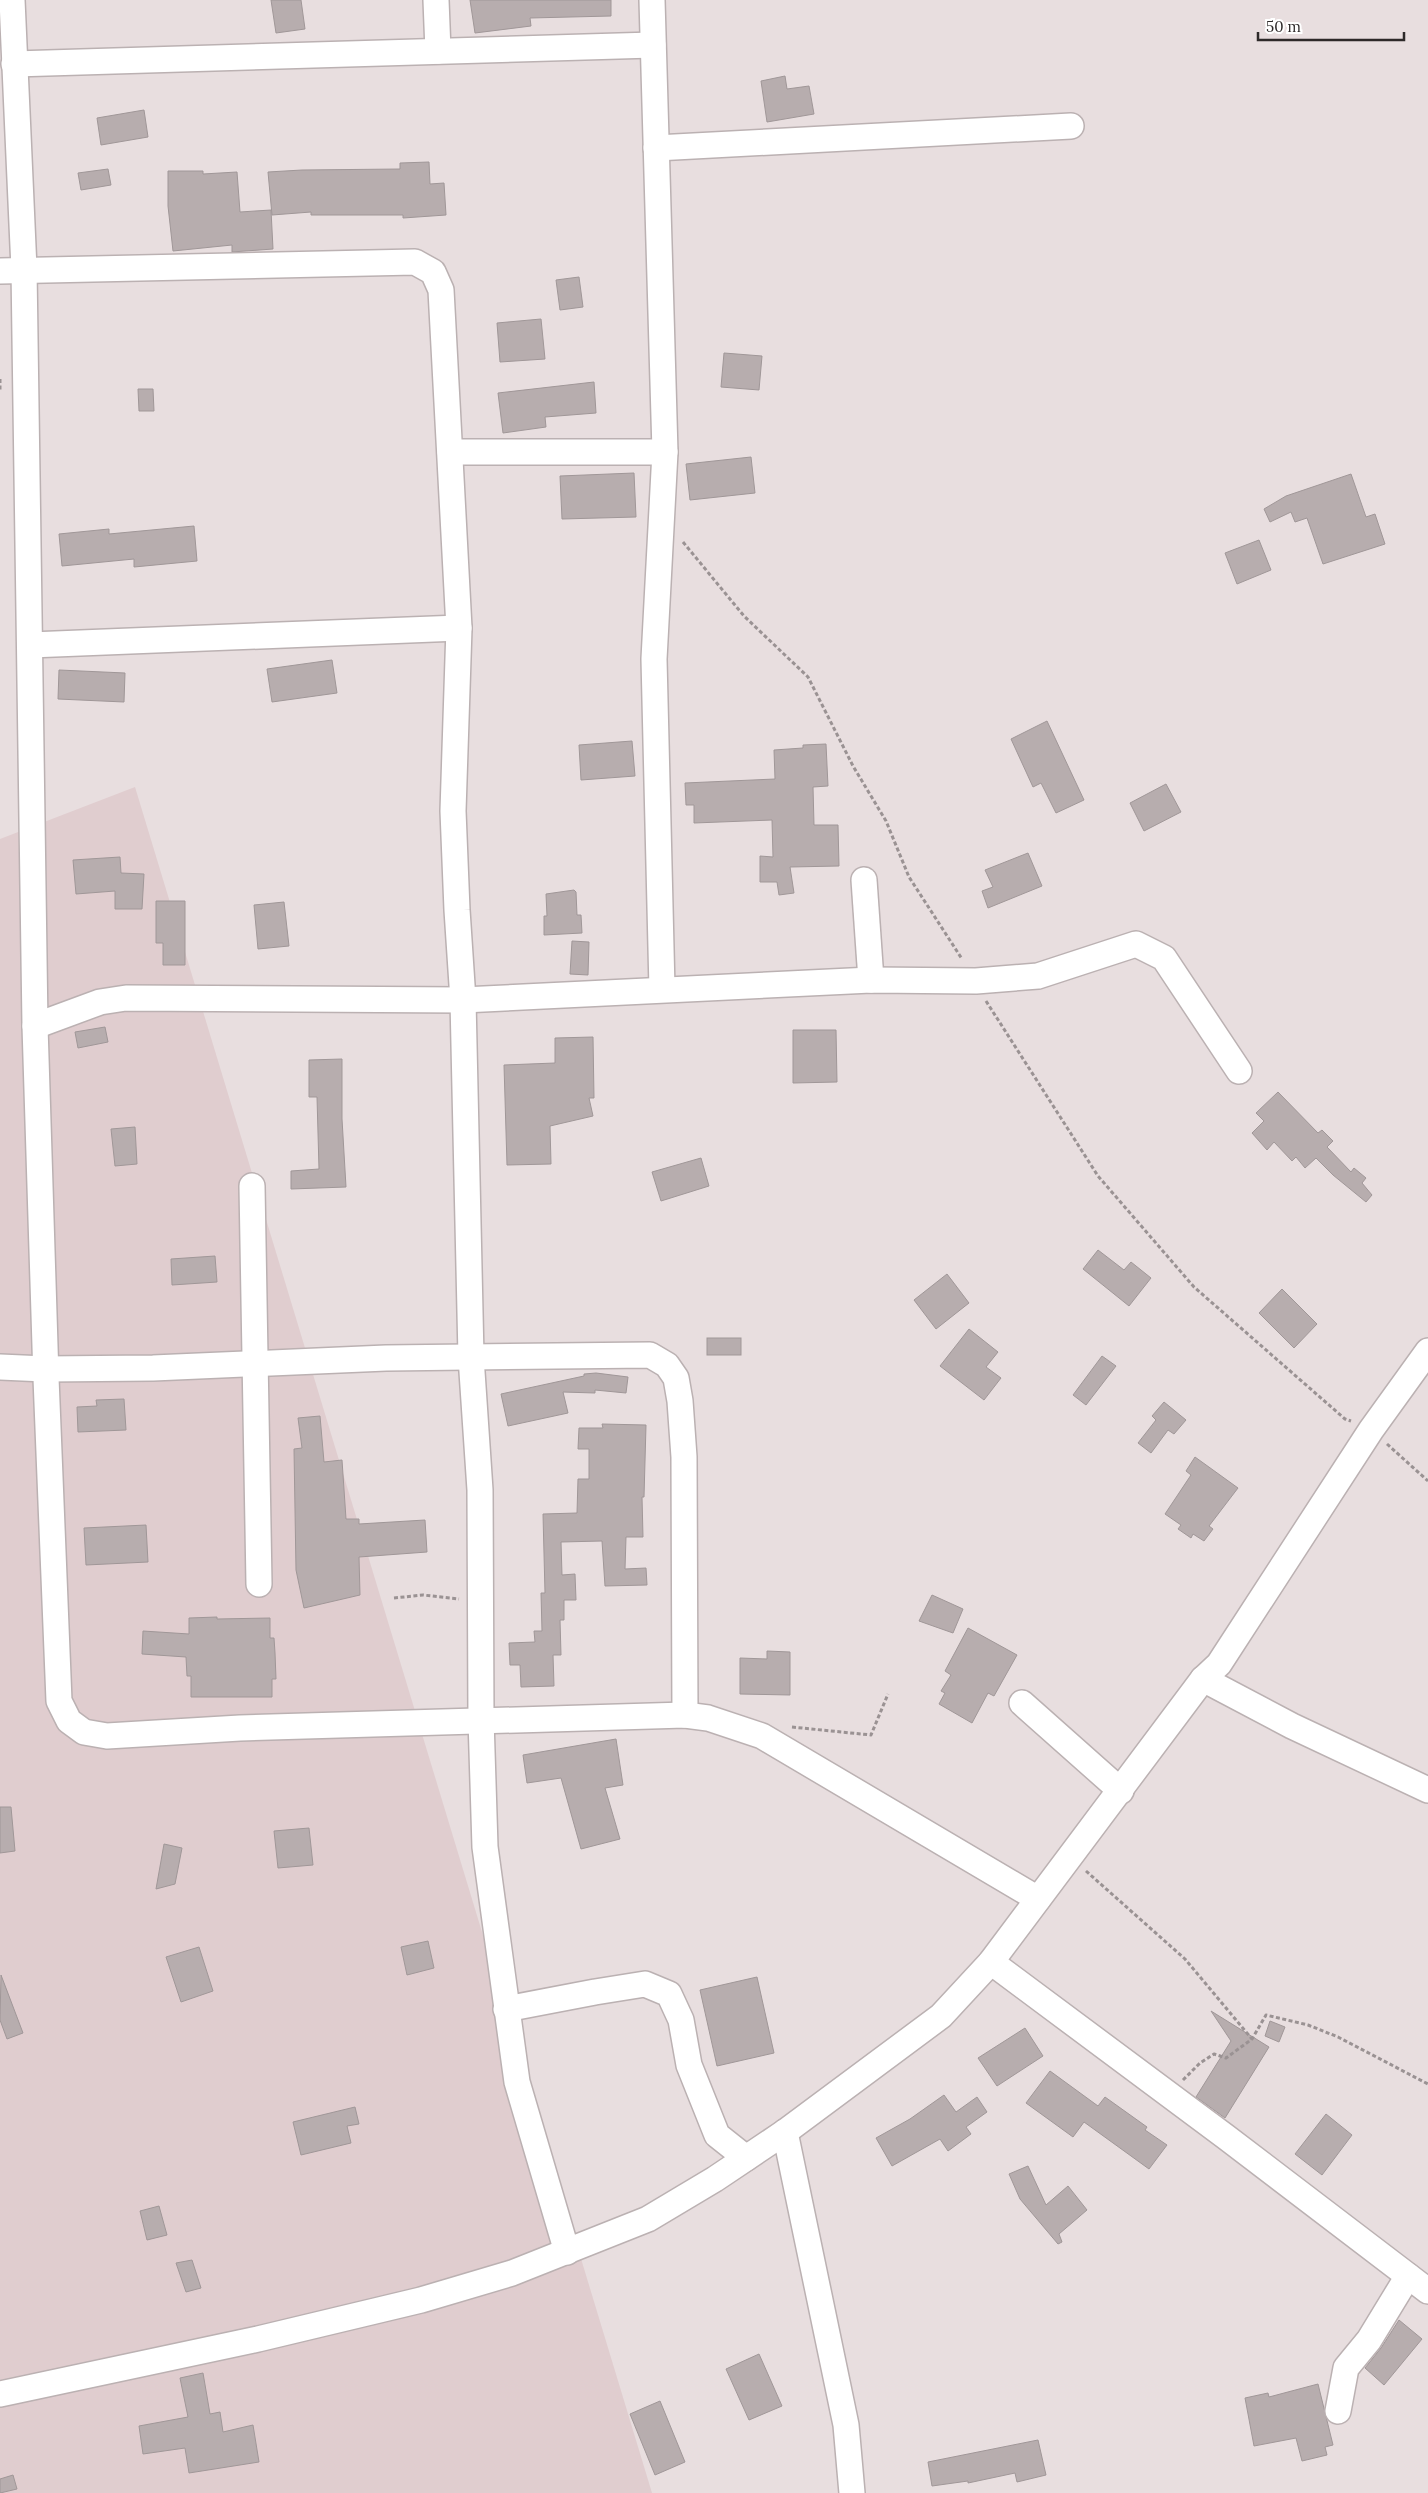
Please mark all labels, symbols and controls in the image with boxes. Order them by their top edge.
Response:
scale bar [1258,10,1404,42]
text: 50 m [1266,17,1301,36]

